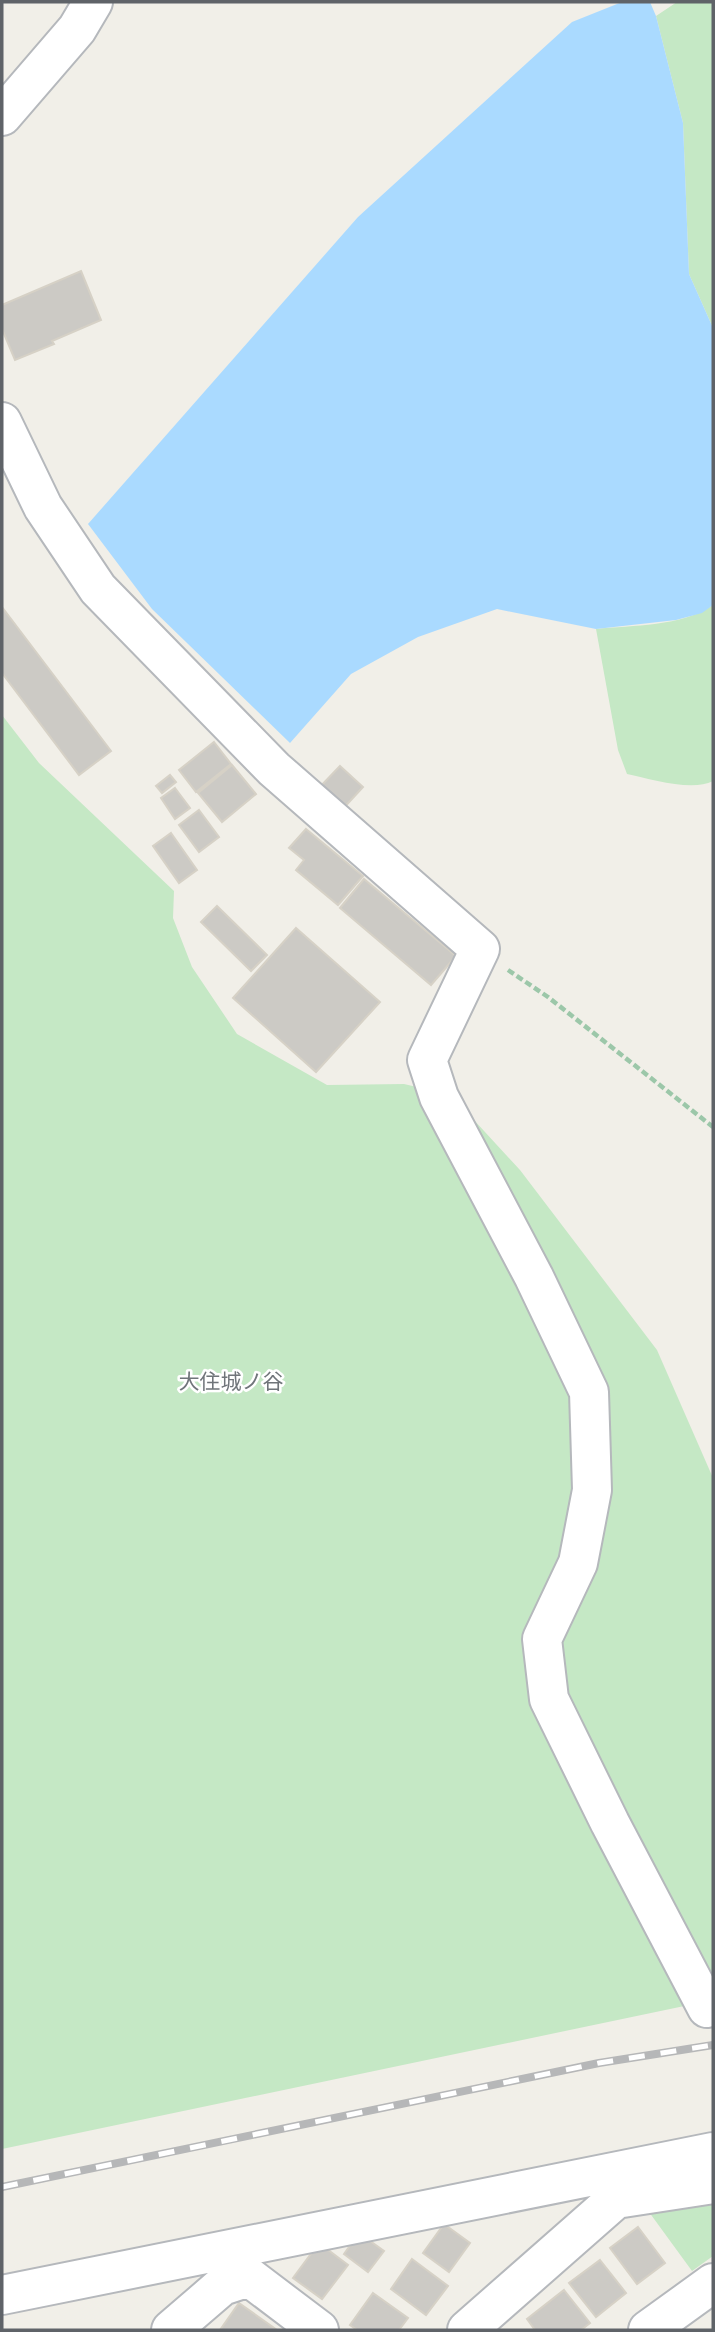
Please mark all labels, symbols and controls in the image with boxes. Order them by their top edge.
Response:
district label: 大住城ノ谷 [179,1370,284,1393]

